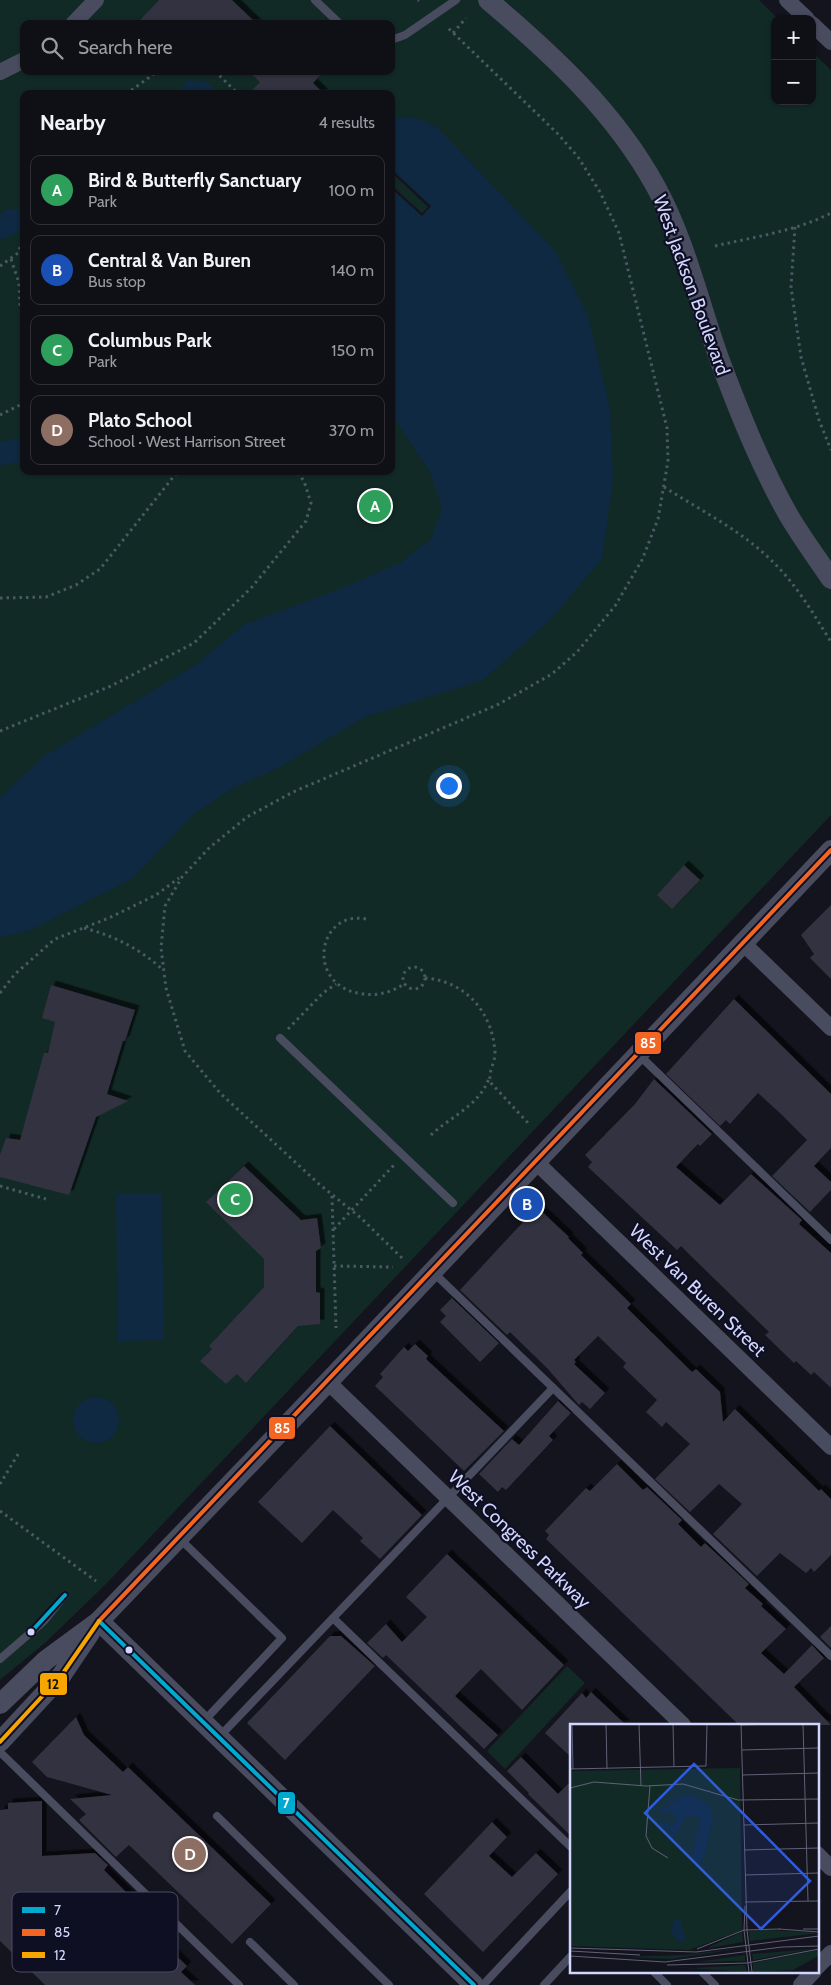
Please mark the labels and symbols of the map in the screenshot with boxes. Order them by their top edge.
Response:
street label: West Jackson Boulevard [648,192,735,378]
pin: A [359,487,391,525]
your location [436,773,462,799]
line badge: 85 [634,1031,662,1055]
text: 85 [640,1034,656,1052]
pin: C [219,1180,251,1218]
pin: B [511,1185,543,1223]
street label: West Van Buren Street [625,1219,771,1362]
line badge: 85 [268,1416,296,1440]
text: 85 [274,1419,290,1437]
street label: West Congress Parkway [444,1465,596,1614]
unlabelled marker [26,1627,36,1637]
unlabelled marker [124,1645,134,1655]
line badge: 12 [39,1672,68,1696]
text: 12 [47,1675,59,1693]
inset map [570,1724,818,1972]
line badge: 7 [277,1791,296,1815]
text: 7 [282,1794,290,1812]
pin: D [174,1835,206,1873]
legend [12,1892,178,1972]
text: 7 [54,1901,61,1919]
text: 85 [54,1923,70,1941]
text: 12 [54,1946,66,1964]

